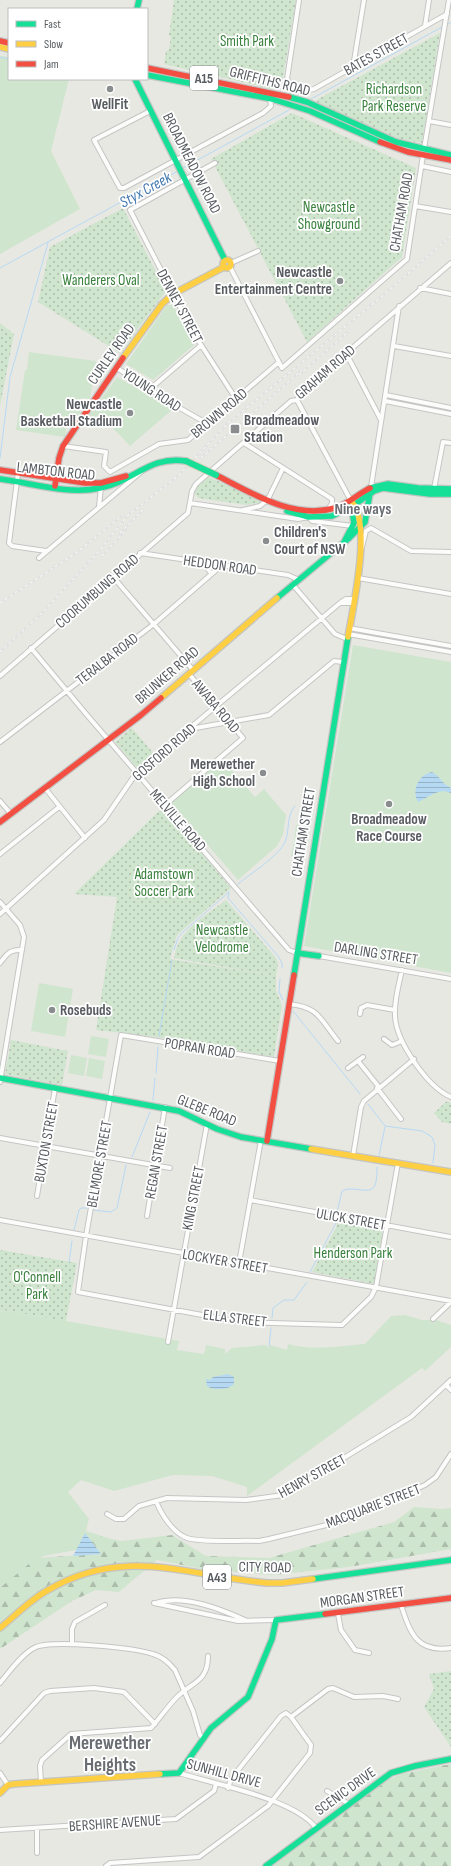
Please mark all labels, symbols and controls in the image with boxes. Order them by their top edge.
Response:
legend [8,8,148,80]
text: Fast [44,17,61,32]
street label: BATES STREET [340,29,412,80]
park label: Smith Park [220,32,274,51]
text: Slow [44,37,63,52]
text: Jam [43,57,59,72]
street label: GRIFFITHS ROAD [227,62,312,101]
road number: A15 [190,66,218,90]
park label: Richardson Park Reserve [362,80,426,116]
marker: WellFit [105,84,115,94]
place label: WellFit [92,95,129,114]
street label: BROADMEADOW ROAD [158,110,225,217]
water label: Styx Creek [117,168,176,212]
street label: CHATHAM ROAD [385,171,418,253]
park label: Newcastle Showground [298,198,360,234]
place label: Newcastle Entertainment Centre [215,263,332,299]
street label: DENNEY STREET [152,266,207,347]
park label: Wanderers Oval [62,271,140,290]
marker: Newcastle Entertainment Centre [335,276,345,286]
street label: CURLEY ROAD [84,320,139,388]
street label: GRAHAM ROAD [291,341,359,404]
street label: YOUNG ROAD [119,364,185,416]
street label: BROWN ROAD [187,384,252,443]
place label: Newcastle Basketball Stadium [21,395,122,431]
marker: Newcastle Basketball Stadium [125,408,135,418]
place label: Broadmeadow Station [244,411,319,447]
marker: Broadmeadow Station [229,423,241,435]
street label: LAMBTON ROAD [16,458,96,485]
district label: Nine ways [335,500,391,519]
place label: Children's Court of NSW [274,523,346,559]
marker: Children's Court of NSW [261,536,271,546]
street label: COORUMBUNG ROAD [52,550,143,633]
street label: HEDDON ROAD [182,551,258,580]
street label: TERALBA ROAD [72,629,142,690]
street label: BRUNKER ROAD [131,642,203,708]
street label: AWABA ROAD [187,674,244,737]
street label: GOSFORD ROAD [128,719,200,785]
place label: Merewether High School [190,755,255,791]
marker: Merewether High School [258,768,268,778]
street label: MELVILLE ROAD [145,785,210,856]
street label: CHATHAM STREET [287,786,320,878]
marker: Broadmeadow Race Course [384,799,394,809]
place label: Broadmeadow Race Course [351,810,427,846]
park label: Adamstown Soccer Park [134,865,194,901]
park label: Newcastle Velodrome [195,921,249,957]
street label: DARLING STREET [333,938,419,969]
place label: Rosebuds [60,1001,112,1020]
marker: Rosebuds [47,1005,57,1015]
street label: POPRAN ROAD [163,1034,237,1063]
street label: GLEBE ROAD [174,1090,239,1131]
street label: BUXTON STREET [30,1100,63,1184]
street label: BELMORE STREET [82,1119,116,1209]
street label: REGAN STREET [141,1124,172,1201]
street label: KING STREET [178,1164,209,1232]
street label: ULICK STREET [315,1204,387,1235]
park label: Henderson Park [314,1244,393,1263]
street label: LOCKYER STREET [181,1245,269,1278]
park label: O'Connell Park [13,1268,61,1304]
street label: ELLA STREET [202,1305,268,1332]
street label: HENRY STREET [275,1450,349,1503]
street label: MACQUARIE STREET [323,1480,423,1533]
street label: CITY ROAD [238,1558,292,1577]
road number: A43 [203,1565,231,1589]
street label: MORGAN STREET [319,1582,405,1613]
district label: Merewether Heights [69,1732,151,1777]
street label: SUNHILL DRIVE [185,1754,263,1792]
street label: SCENIC DRIVE [311,1763,379,1820]
street label: BERSHIRE AVENUE [68,1811,162,1836]

